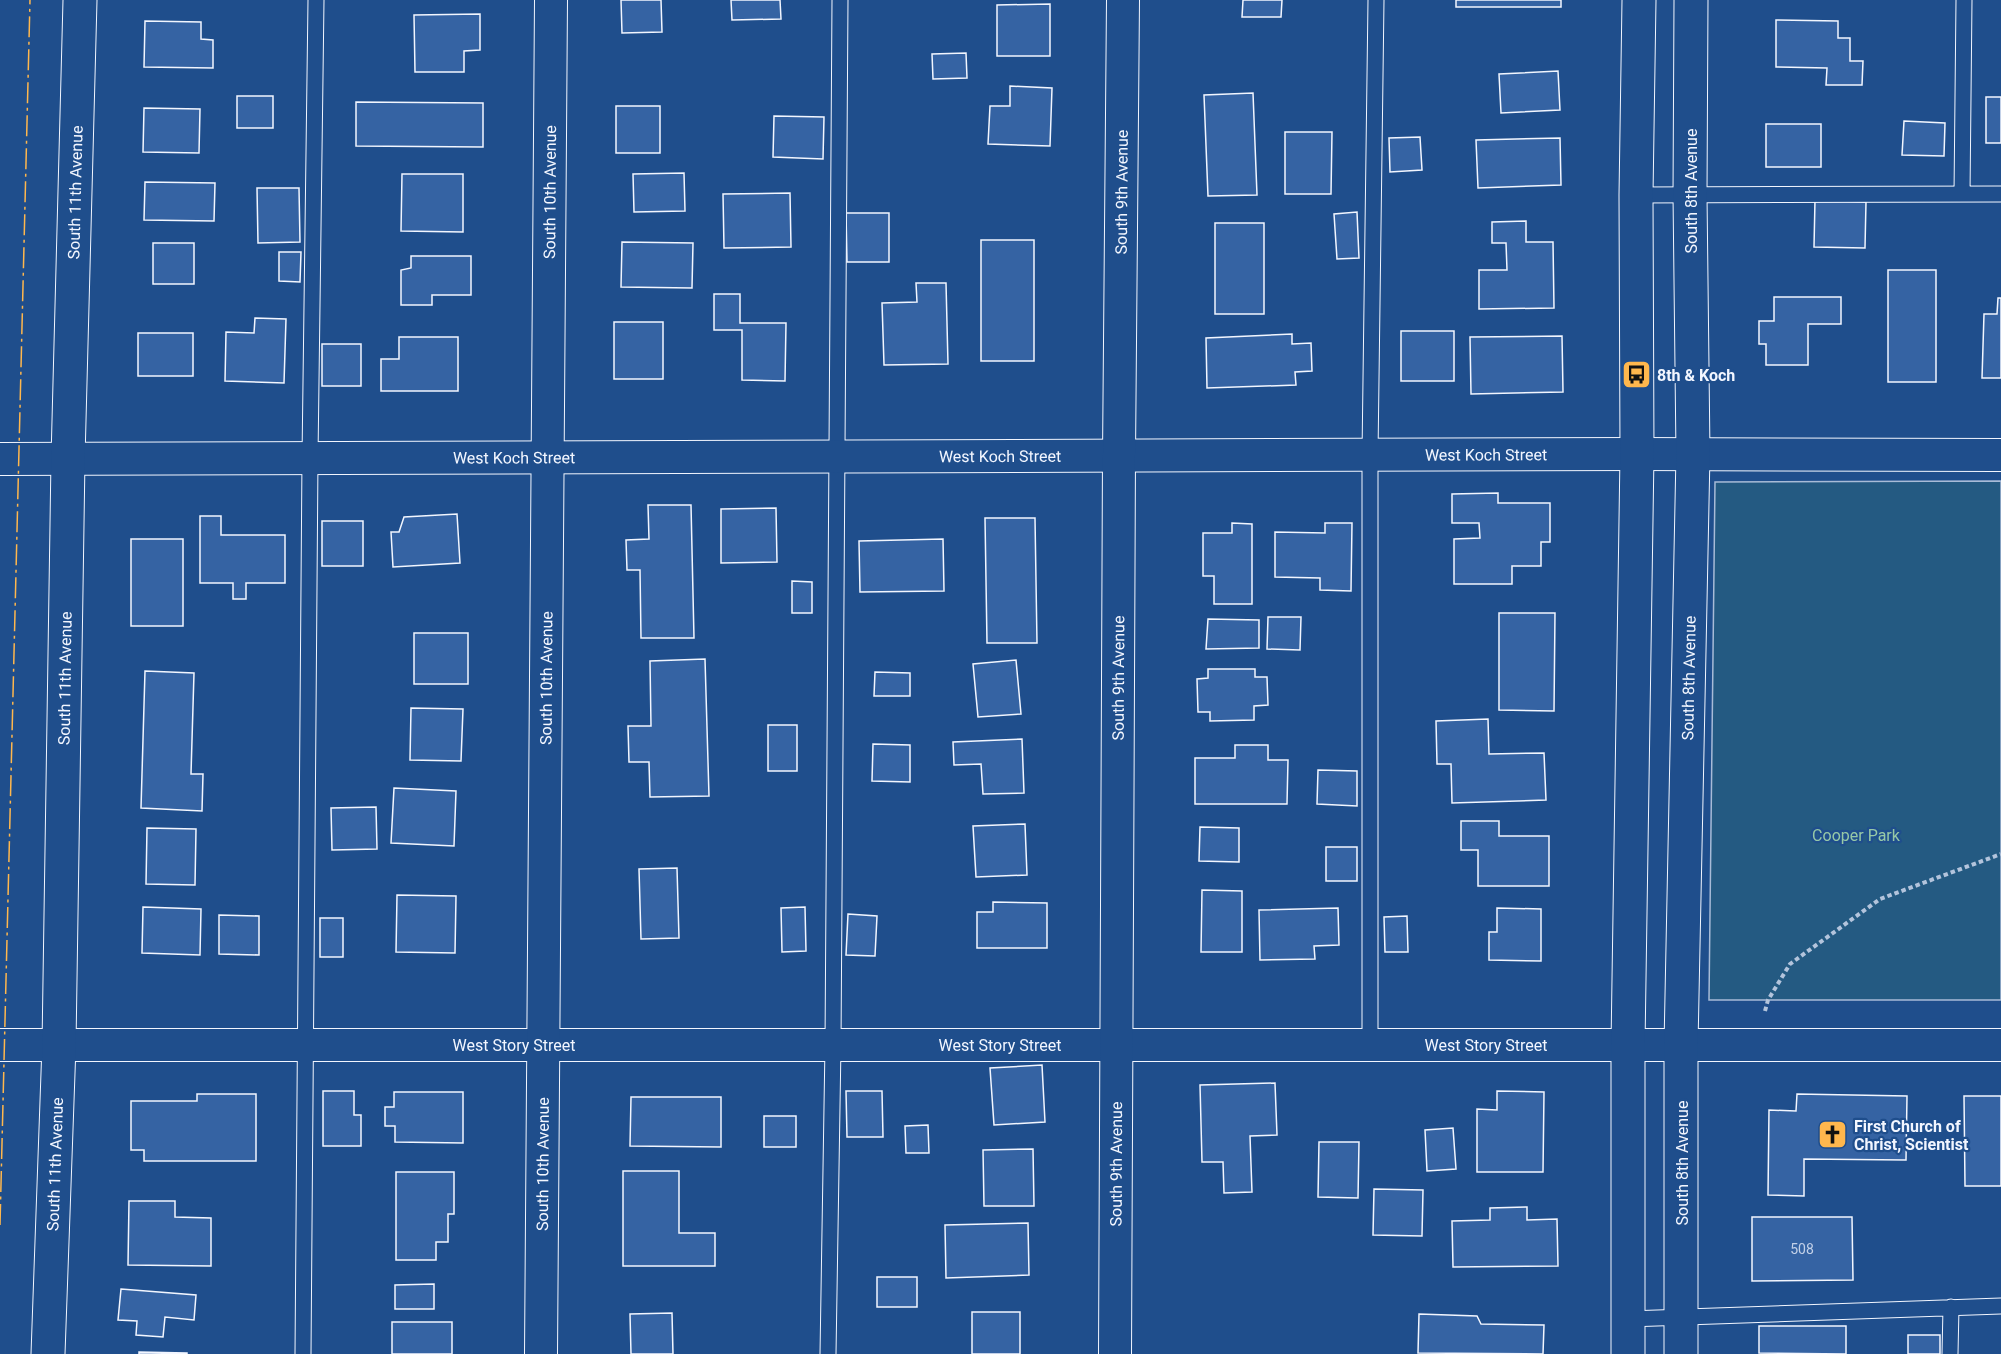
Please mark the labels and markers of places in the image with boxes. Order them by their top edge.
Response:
bus stop icon: 8th & Koch [1620,359,1652,391]
place label: 8th & Koch [1657,366,1735,385]
place label: First Church of Christ, Scientist [1854,1117,1969,1154]
church icon: First Church of Christ, Scientist [1817,1119,1849,1151]

